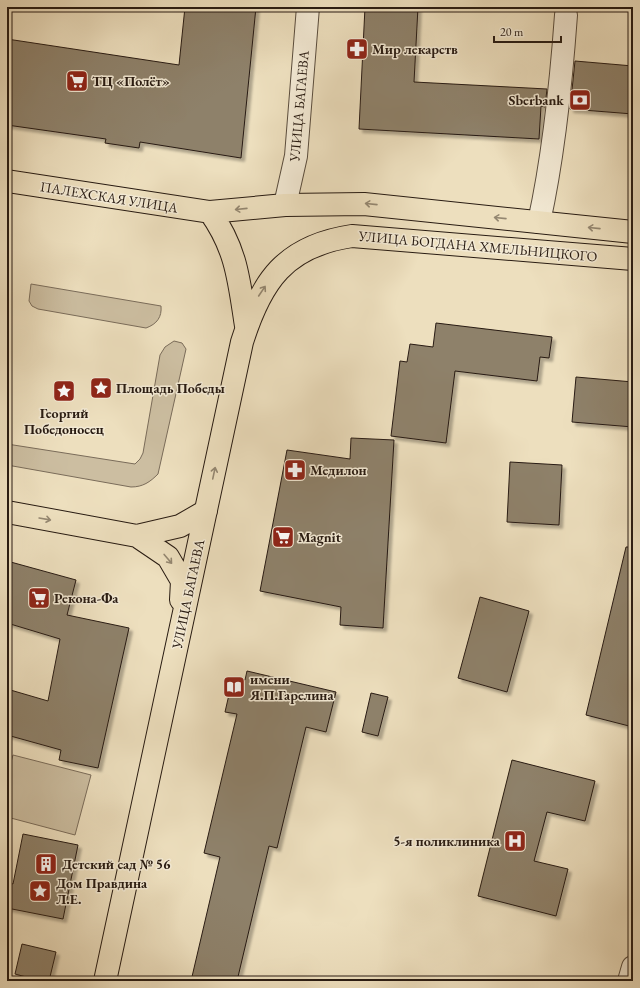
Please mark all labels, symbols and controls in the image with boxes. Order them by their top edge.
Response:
scale bar [494,18,561,44]
text: 20 m [500,24,524,40]
pharmacy icon: Мир лекарств [344,36,370,62]
place label: Мир лекарств [372,40,458,58]
street label: УЛИЦА БАГАЕВА [285,49,313,163]
supermarket icon: ТЦ «Полёт» [64,68,90,94]
place label: ТЦ «Полёт» [92,72,170,90]
bank icon: Sberbank [567,87,593,113]
place label: Sberbank [509,91,564,109]
street label: ПАЛЕХСКАЯ УЛИЦА [39,177,180,217]
one-way arrow [365,201,378,208]
one-way arrow [235,206,248,213]
one-way arrow [494,214,507,222]
one-way arrow [588,224,601,231]
street label: УЛИЦА БОГДАНА ХМЕЛЬНИЦКОГО [357,227,598,265]
one-way arrow [259,285,267,297]
place icon: Площадь Победы [88,375,114,401]
place icon: Георгий Победоносец [51,378,77,404]
place label: Площадь Победы [116,379,225,397]
place label: Георгий Победоносец [24,404,104,438]
pharmacy icon: Медилон [282,457,308,483]
place label: Медилон [310,461,367,479]
one-way arrow [210,467,218,480]
one-way arrow [38,516,51,524]
supermarket icon: Magnit [270,524,296,550]
place label: Magnit [298,528,342,546]
street label: УЛИЦА БАГАЕВА [167,537,208,651]
one-way arrow [164,554,172,565]
supermarket icon: Рекона-Фа [26,585,52,611]
place label: Рекона-Фа [54,589,119,607]
place label: имени Я.П.Гарелина [249,670,334,704]
library icon: имени Я.П.Гарелина [221,674,247,700]
hospital icon: 5-я поликлиника [502,828,528,854]
place label: 5-я поликлиника [393,832,501,850]
building icon: Детский сад № 56 [33,851,59,877]
place label: Детский сад № 56 [62,855,171,873]
place label: Дом Правдина Л.Е. [56,874,148,908]
place icon: Дом Правдина Л.Е. [27,878,53,904]

